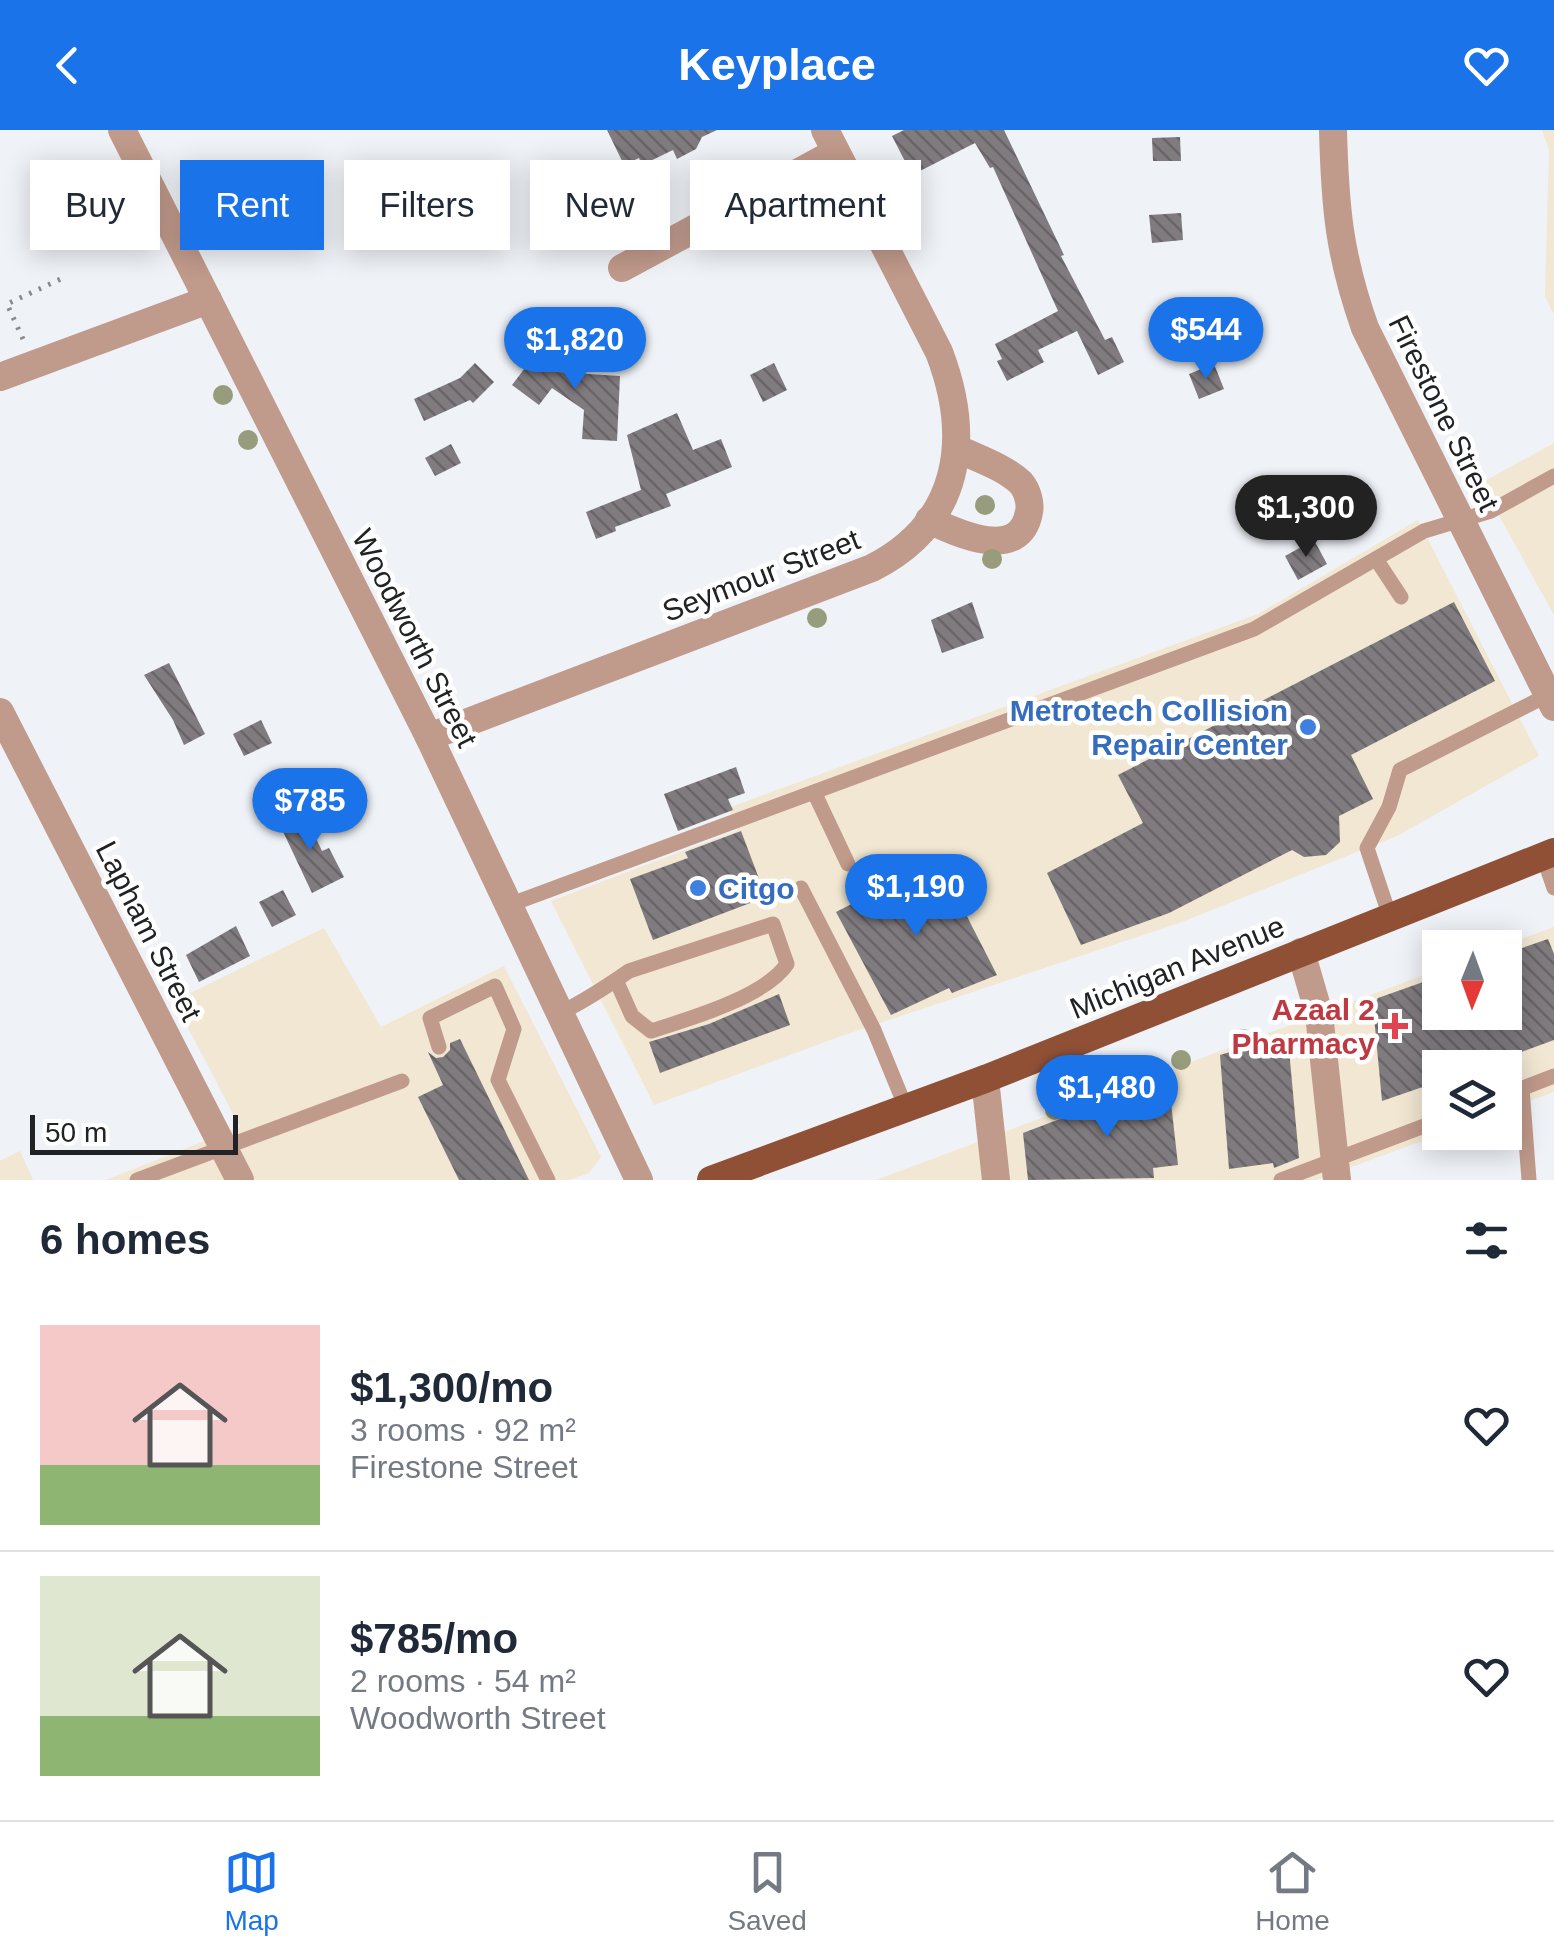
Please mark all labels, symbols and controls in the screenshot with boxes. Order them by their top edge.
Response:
icon: back [40,38,95,93]
icon: heart [1459,38,1514,93]
text: Keyplace [678,39,876,90]
chip: Buy [30,160,160,250]
chip: Rent [180,160,324,250]
chip: Filters [344,160,510,250]
chip: New [530,160,670,250]
chip: Apartment [690,160,921,250]
pin: $544 [1147,297,1265,382]
pin: $1,820 [494,307,656,392]
street label: Firestone Street [1382,310,1506,517]
text: $544 [1170,311,1242,347]
text: $1,820 [526,321,624,357]
pin: $1,300 [1225,475,1387,560]
text: $1,300 [1257,489,1355,525]
street label: Seymour Street [658,522,865,628]
street label: Woodworth Street [346,524,484,753]
place label: Metrotech Collision Repair Center [1010,694,1288,761]
marker: Metrotech Collision Repair Center [1297,716,1319,738]
pin: $785 [251,768,369,853]
text: $785 [274,782,346,818]
street label: Lapham Street [90,836,209,1027]
pin: $1,190 [835,854,997,939]
text: $1,190 [867,868,965,904]
place label: Citgo [718,872,795,905]
marker: Citgo [687,877,709,899]
street label: Michigan Avenue [1065,909,1289,1025]
north arrow [1422,930,1522,1030]
map controls [1422,930,1522,1150]
place label: Azaal 2 Pharmacy [1232,993,1375,1060]
marker: Azaal 2 Pharmacy [1384,1015,1406,1037]
button: layers [1422,1050,1522,1150]
pin: $1,480 [1026,1055,1188,1140]
text: $1,480 [1058,1069,1156,1105]
scale bar [30,1110,238,1154]
text: 50 m [45,1117,107,1148]
icon: filters [1459,1213,1514,1268]
text: 6 homes [40,1216,210,1263]
text: $1,300/mo [350,1364,553,1411]
icon: home [120,1365,240,1485]
icon: heart [1459,1398,1514,1453]
text: 3 rooms · 92 m² [350,1412,576,1448]
text: Firestone Street [350,1449,578,1485]
text: $785/mo [350,1615,518,1662]
icon: home [120,1616,240,1736]
icon: heart [1459,1649,1514,1704]
text: 2 rooms · 54 m² [350,1663,576,1699]
text: Woodworth Street [350,1700,606,1736]
tab: Map [224,1845,279,1937]
tab: Saved [727,1845,807,1937]
tab: Home [1255,1845,1330,1937]

